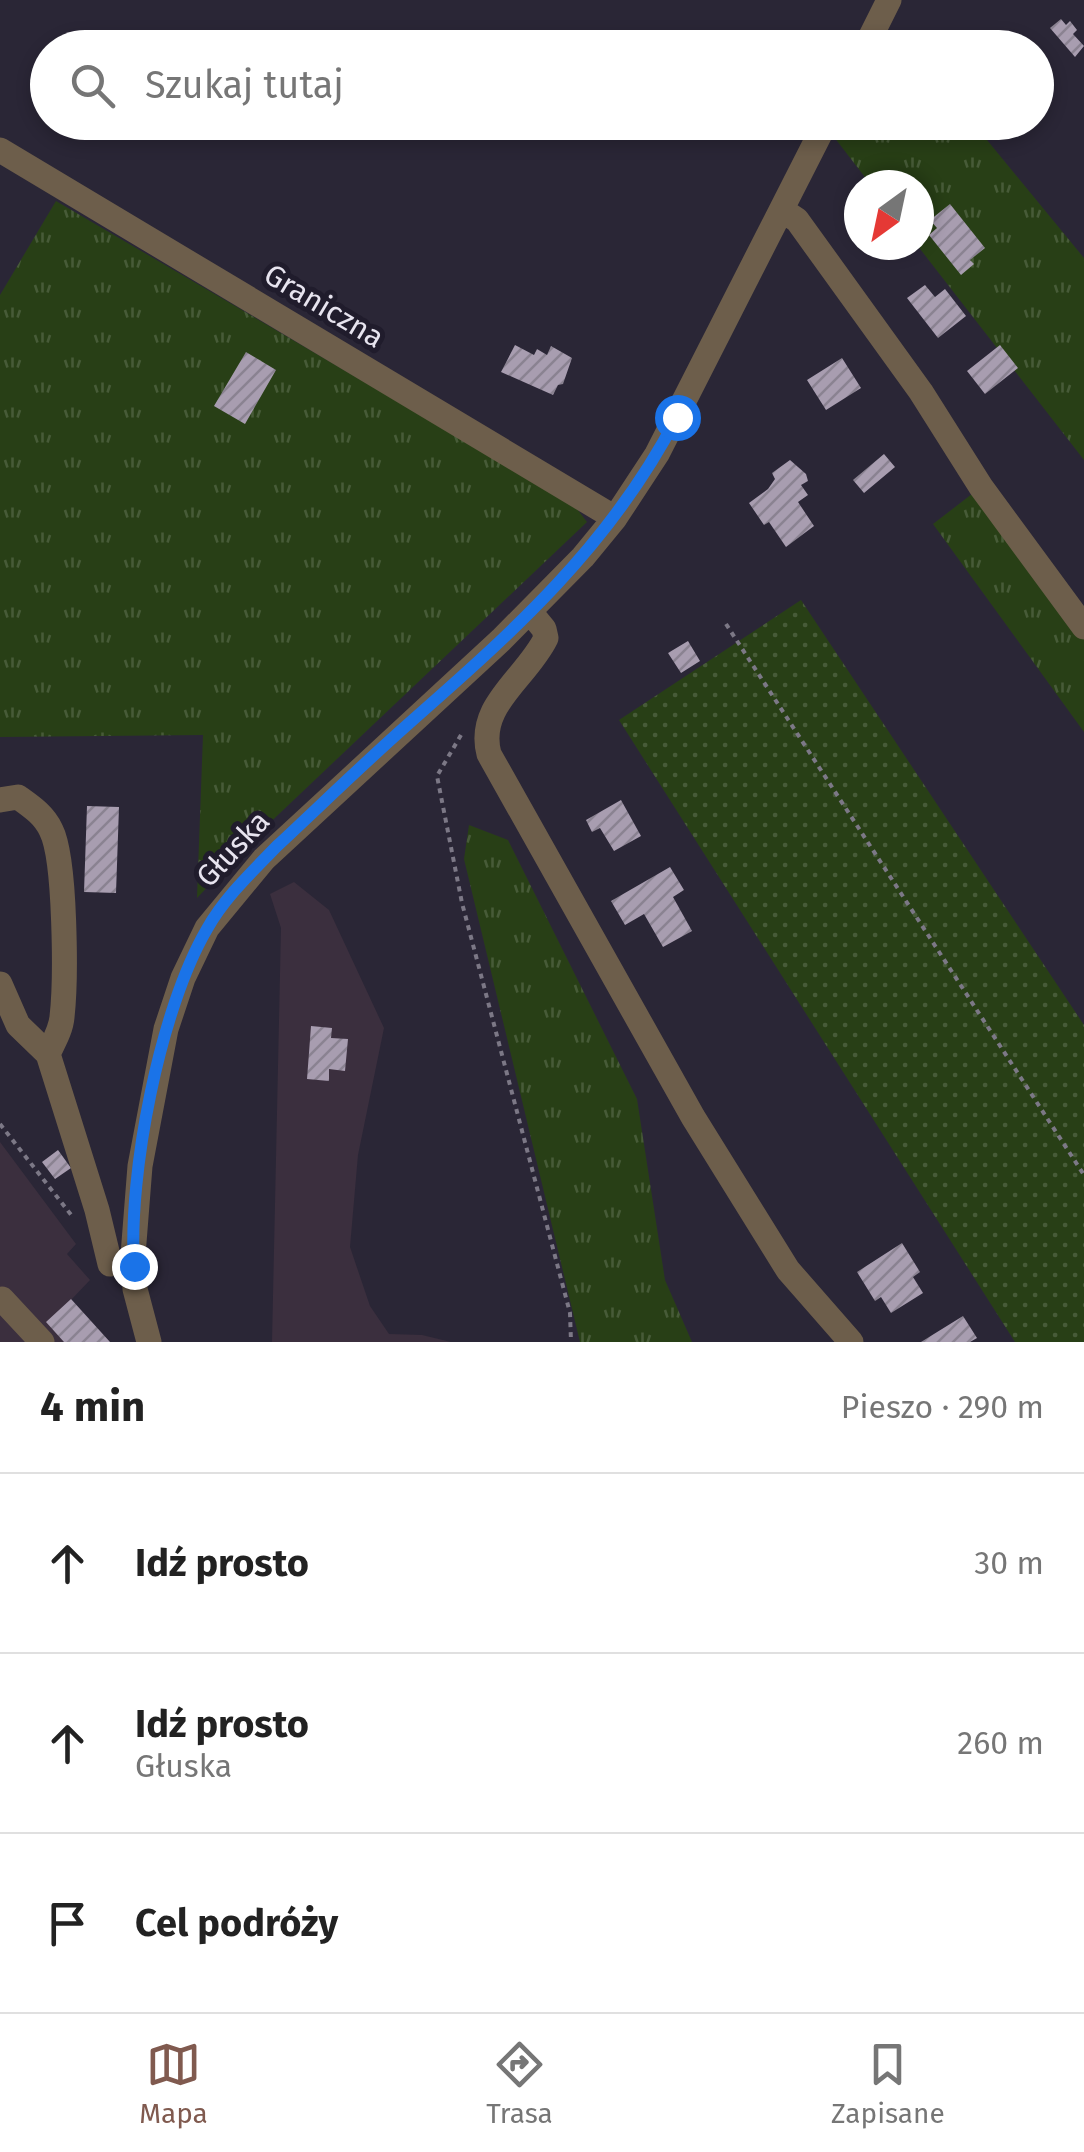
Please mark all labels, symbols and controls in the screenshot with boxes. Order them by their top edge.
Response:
search box [30,30,1054,140]
icon: search [65,58,120,113]
text: Szukaj tutaj [145,62,344,108]
north arrow [844,170,934,260]
street label: Graniczna [258,256,390,356]
route start [655,395,701,441]
street label: Głuska [189,803,277,895]
route end [112,1244,158,1290]
text: 4 min [40,1382,145,1432]
text: Pieszo · 290 m [841,1388,1044,1426]
icon: ahead [40,1536,95,1591]
text: Idź prosto [135,1540,309,1586]
text: 30 m [974,1544,1044,1582]
text: Idź prosto [135,1701,309,1747]
icon: ahead [40,1716,95,1771]
text: 260 m [957,1724,1044,1762]
text: Głuska [135,1747,232,1785]
icon: arrive [40,1896,95,1951]
text: Cel podróży [135,1900,338,1946]
tab: Mapa [139,2037,208,2130]
tab: Trasa [486,2037,553,2130]
tab: Zapisane [831,2037,945,2130]

